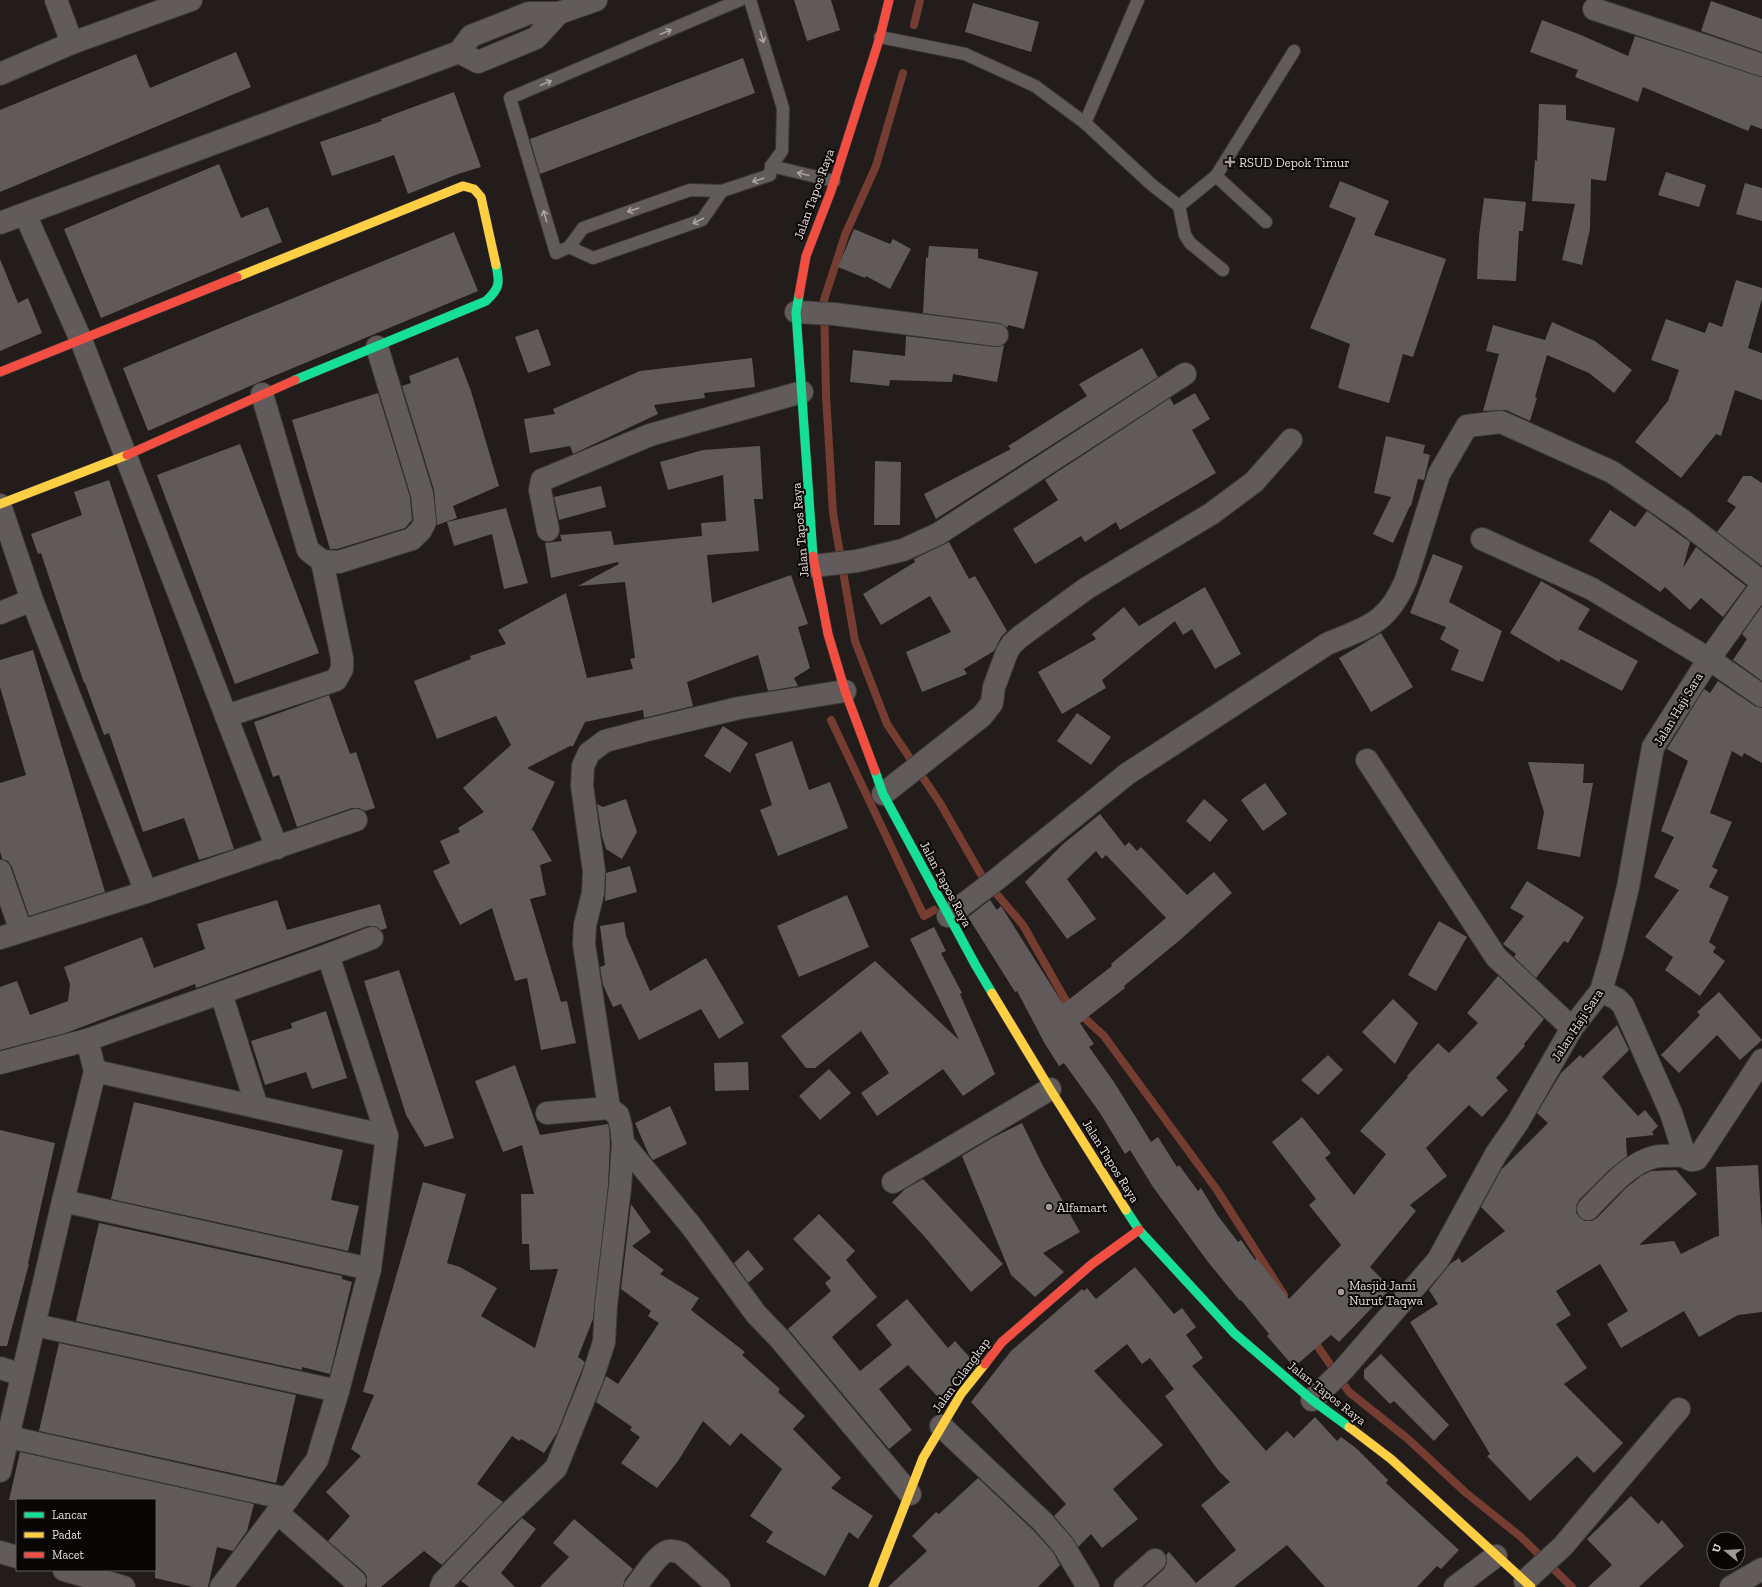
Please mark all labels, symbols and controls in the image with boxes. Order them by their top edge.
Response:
one-way arrow [659,27,671,35]
one-way arrow [759,30,766,43]
one-way arrow [540,79,552,86]
street label: Jalan Tapos Raya [791,146,838,241]
place label: RSUD Depok Timur [1239,155,1350,170]
marker: RSUD Depok Timur [1224,156,1236,168]
one-way arrow [797,169,810,177]
one-way arrow [752,176,764,184]
one-way arrow [627,207,640,214]
one-way arrow [541,209,548,222]
one-way arrow [692,218,704,225]
street label: Jalan Tapos Raya [788,481,812,578]
street label: Jalan Haji Sara [1650,669,1707,749]
street label: Jalan Tapos Raya [917,838,975,930]
street label: Jalan Haji Sara [1548,986,1607,1064]
street label: Jalan Tapos Raya [1079,1117,1143,1206]
place label: Alfamart [1057,1200,1107,1215]
marker: Alfamart [1044,1202,1054,1212]
place label: Masjid Jami Nurut Taqwa [1349,1278,1424,1308]
marker: Masjid Jami Nurut Taqwa [1336,1287,1346,1297]
street label: Jalan Cilangkap [929,1335,993,1415]
street label: Jalan Tapos Raya [1285,1358,1370,1429]
legend [16,1499,156,1571]
text: Lancar [52,1508,88,1522]
text: Padat [52,1528,82,1542]
north arrow [1706,1531,1746,1571]
text: U [1710,1542,1724,1554]
text: Macet [52,1548,84,1562]

